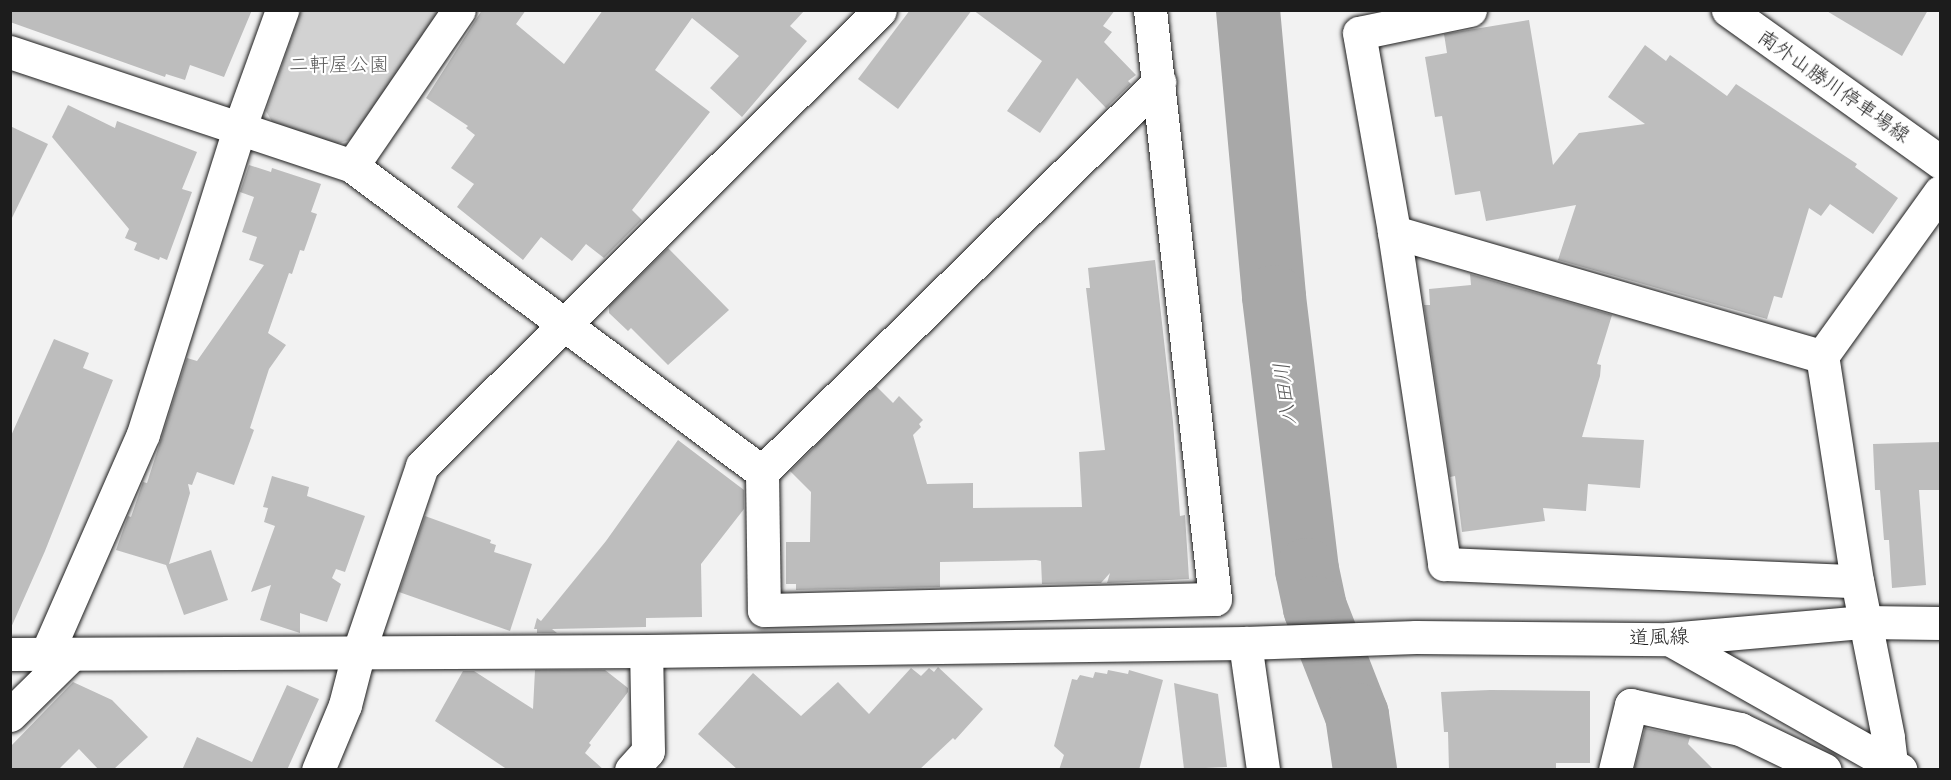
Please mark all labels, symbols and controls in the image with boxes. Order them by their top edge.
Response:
street label: 南外山勝川停車場線 [1753,25,1915,147]
park label: 二軒屋公園 [289,52,389,76]
water label: 八田川 [1269,361,1301,427]
street label: 道風線 [1629,624,1689,650]

